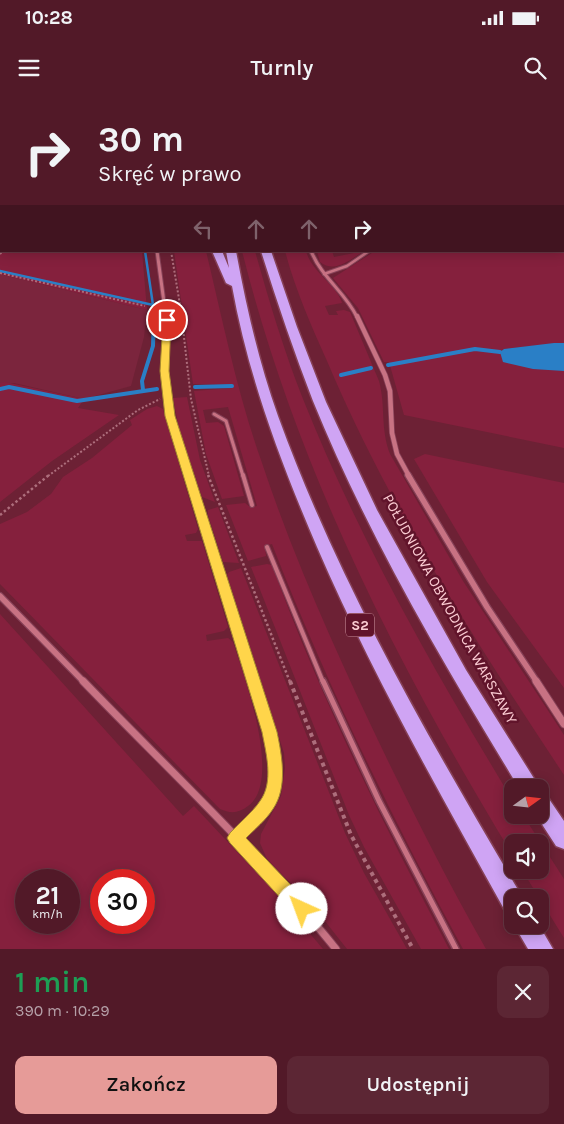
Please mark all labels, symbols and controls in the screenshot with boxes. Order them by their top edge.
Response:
text: 10:28 [25,7,73,29]
icon: menu [15,54,43,82]
icon: search [521,54,549,82]
text: Turnly [251,55,313,81]
text: 30 m [98,119,184,160]
icon: right [15,120,80,185]
text: Skręć w prawo [98,161,242,187]
icon: left [189,215,217,243]
icon: ahead [242,215,270,243]
icon: ahead [295,215,323,243]
icon: right [348,215,376,243]
pin [146,299,188,341]
icon: arrive [153,306,181,334]
street label: POŁUDNIOWA OBWODNICA WARSZAWY [379,491,521,728]
road number: S2 [346,614,374,636]
north arrow [504,779,549,824]
map controls [504,779,549,934]
button: sound [504,834,549,879]
speed limit sign: 30 [90,869,155,934]
text: 21 [35,881,60,910]
position arrow [275,882,327,934]
button: search [504,889,549,934]
text: km/h [32,907,63,921]
text: 1 min [15,964,89,1000]
button: close [497,966,549,1018]
text: 390 m · 10:29 [15,1001,109,1020]
button: Zakończ [15,1056,277,1114]
button: Udostępnij [287,1056,549,1114]

